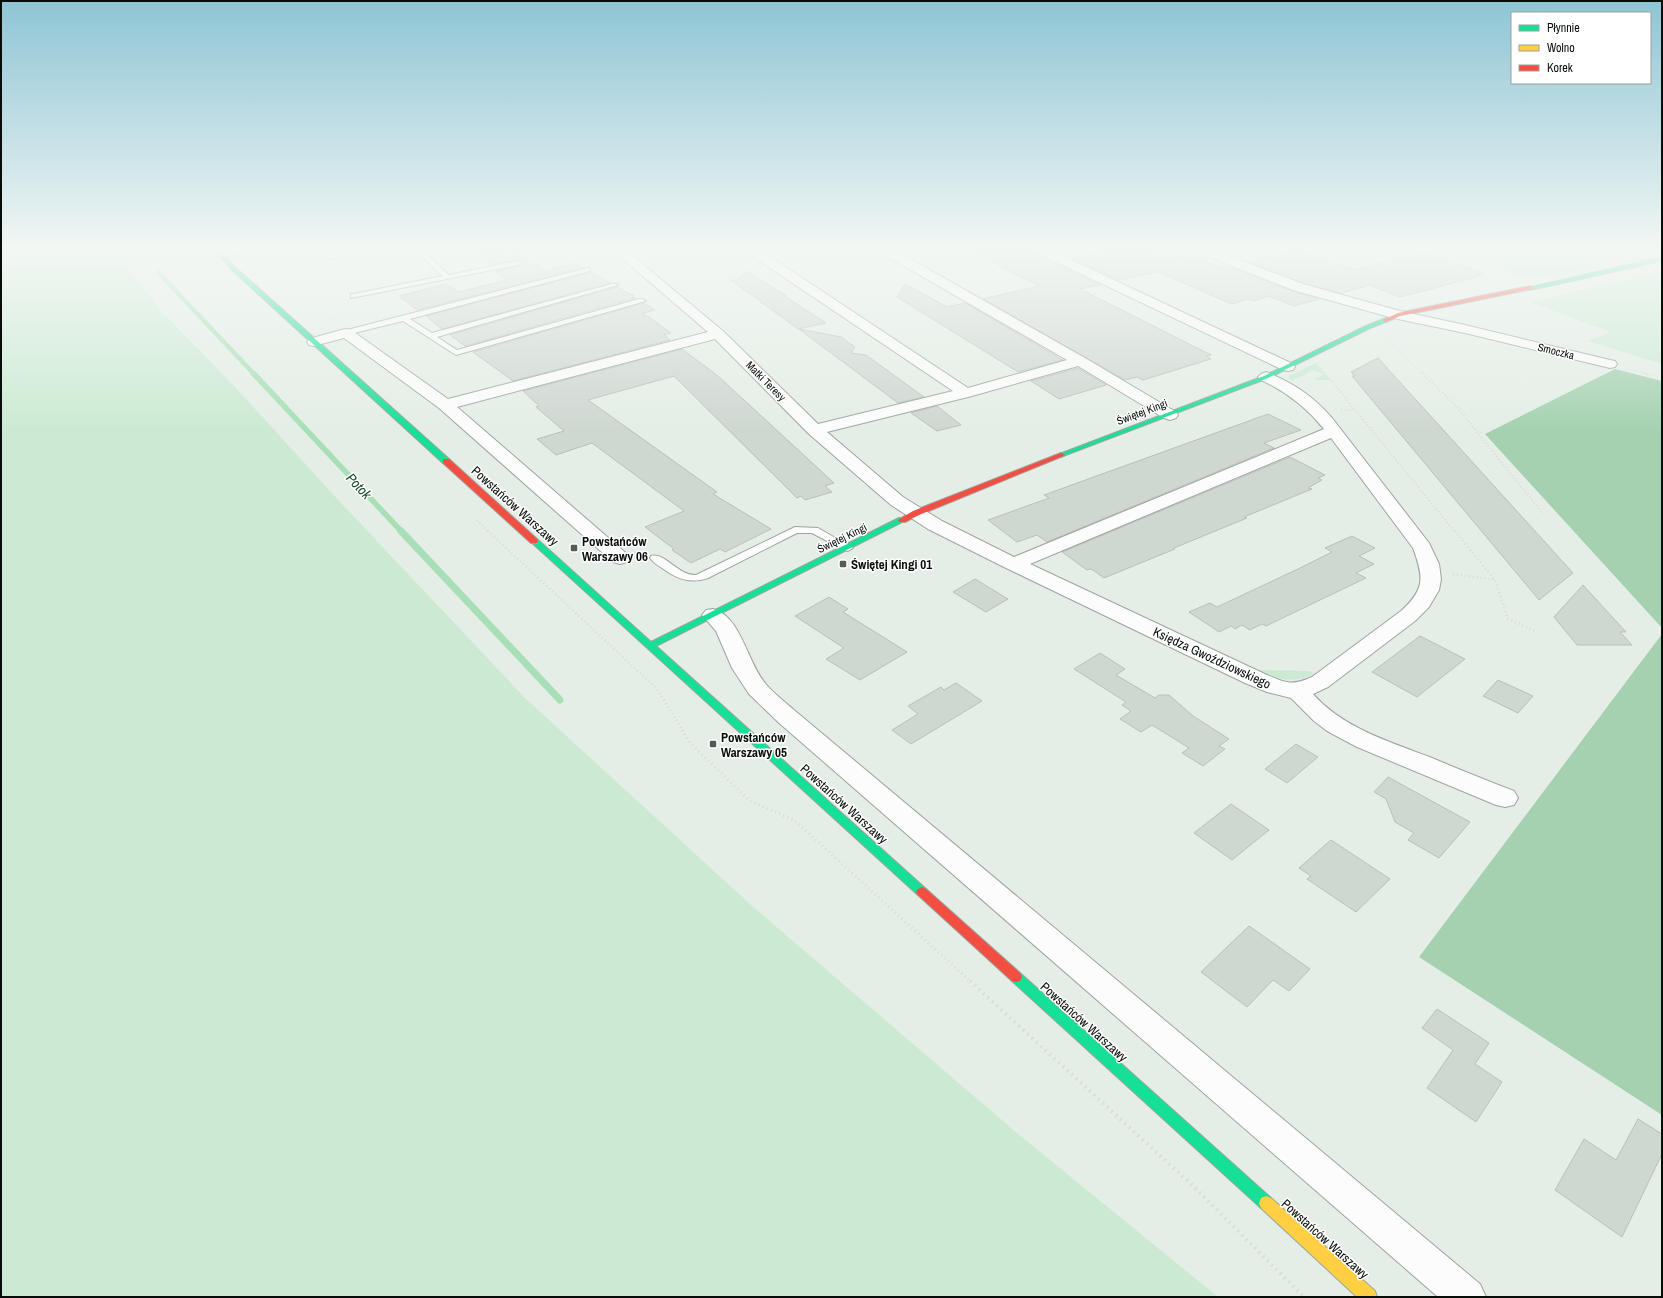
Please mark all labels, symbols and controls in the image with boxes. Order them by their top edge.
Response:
legend [1511,12,1651,84]
text: Płynnie [1547,20,1580,36]
text: Wolno [1547,40,1575,56]
text: Korek [1547,60,1573,76]
street label: Smoczka [1536,340,1576,362]
street label: Matki Teresy [743,358,789,404]
street label: Świętej Kingi [1115,396,1169,428]
street label: Powstańców Warszawy [468,462,563,550]
water label: Potok [342,469,376,504]
street label: Świętej Kingi [815,520,869,556]
place label: Powstańców Warszawy 06 [582,533,648,565]
marker: Powstańców Warszawy 06 [569,543,579,553]
place label: Świętej Kingi 01 [851,556,932,573]
marker: Świętej Kingi 01 [838,559,848,569]
street label: Księdza Gwoździowskiego [1150,623,1274,693]
place label: Powstańców Warszawy 05 [721,729,787,761]
marker: Powstańców Warszawy 05 [708,739,718,749]
street label: Powstańców Warszawy [797,760,892,848]
street label: Powstańców Warszawy [1037,978,1132,1066]
street label: Powstańców Warszawy [1278,1195,1373,1283]

